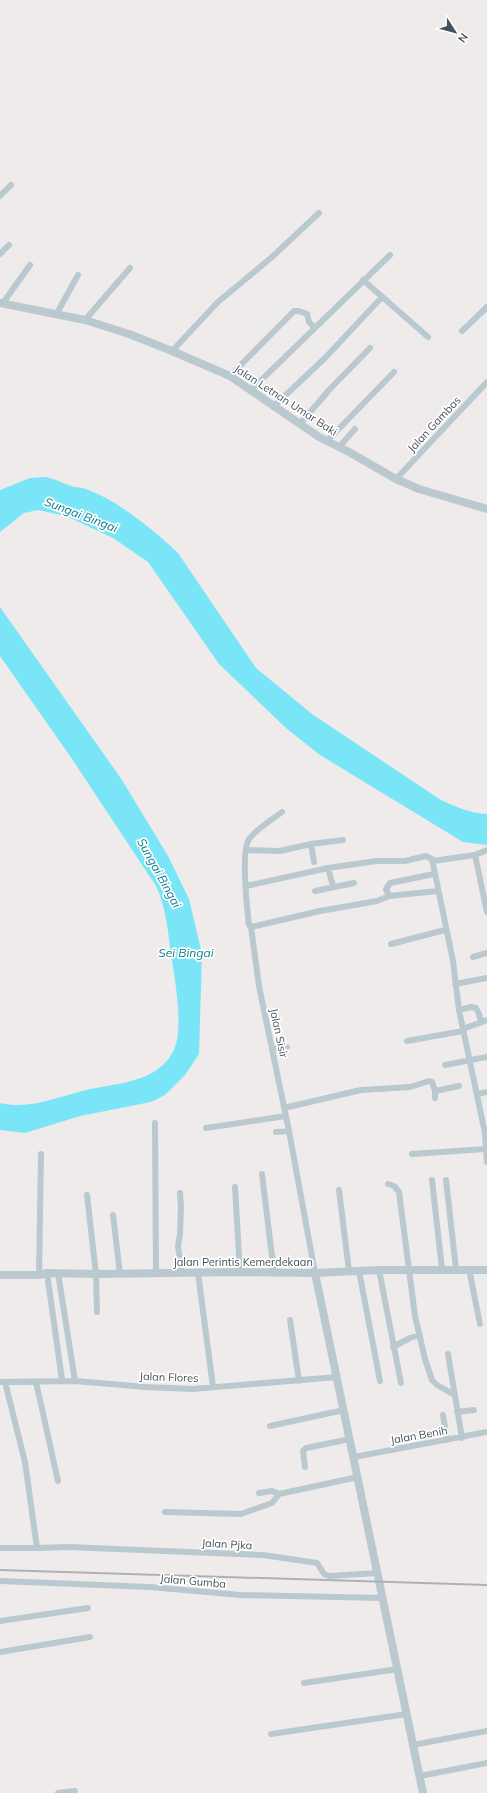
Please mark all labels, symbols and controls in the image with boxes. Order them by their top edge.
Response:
north arrow [435,12,475,52]
text: N [455,30,471,45]
street label: Jalan Letnan Umar Baki [232,361,340,439]
street label: Jalan Gambas [404,393,464,455]
water label: Sungai Bingai [42,494,120,535]
water label: Sungai Bingai [134,835,185,910]
water label: Sei Bingai [158,945,214,960]
street label: Jalan Sisir [267,1007,291,1059]
street label: Jalan Perintis Kemerdekaan [173,1255,313,1269]
street label: Jalan Flores [139,1369,199,1385]
street label: Jalan Benih [389,1423,449,1447]
street label: Jalan Pjka [201,1536,253,1552]
street label: Jalan Gumba [160,1571,226,1591]

